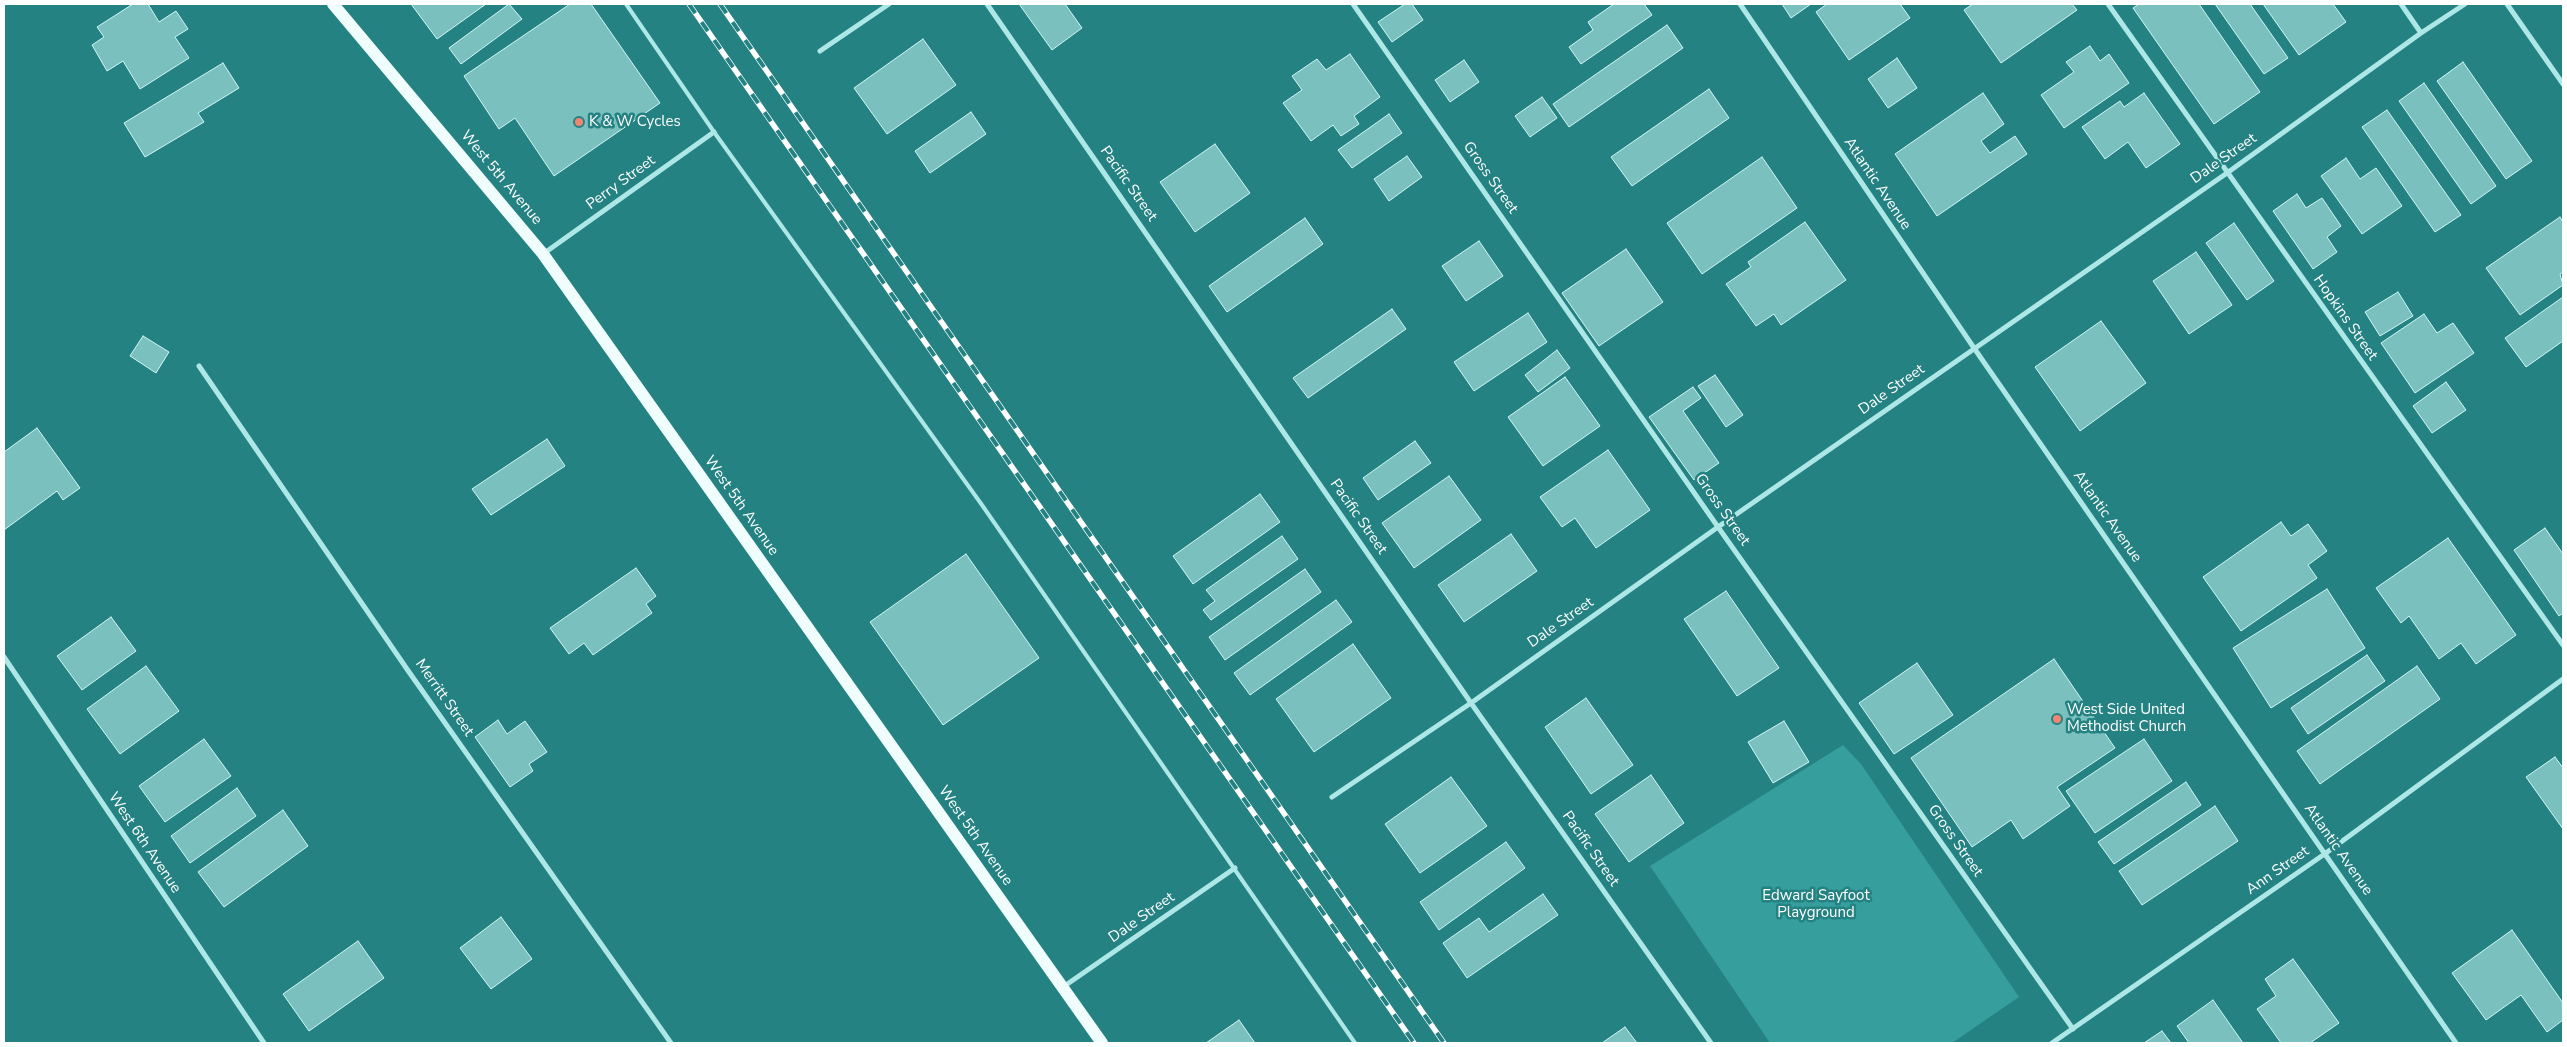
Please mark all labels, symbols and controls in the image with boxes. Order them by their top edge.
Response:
place label: K & W Cycles [589,113,681,131]
marker: K & W Cycles [573,116,585,128]
street label: West 5th Avenue [456,127,546,229]
street label: Dale Street [2188,130,2260,188]
street label: Atlantic Avenue [1839,134,1915,234]
street label: Gross Street [1459,139,1521,217]
street label: Pacific Street [1095,143,1161,225]
street label: Perry Street [583,152,659,214]
street label: Hopkins Street [2309,272,2381,364]
street label: Dale Street [1856,361,1928,419]
street label: West 5th Avenue [700,453,782,559]
street label: Atlantic Avenue [2069,468,2145,566]
street label: Gross Street [1691,471,1753,549]
street label: Pacific Street [1325,476,1391,558]
street label: Dale Street [1525,594,1597,652]
street label: Merritt Street [411,656,477,740]
place label: West Side United Methodist Church [2067,701,2186,736]
marker: West Side United Methodist Church [2051,713,2063,725]
street label: West 5th Avenue [934,783,1016,889]
street label: West 6th Avenue [104,789,184,897]
street label: Atlantic Avenue [2300,801,2376,899]
street label: Gross Street [1924,802,1986,880]
street label: Pacific Street [1557,808,1623,890]
street label: Ann Street [2243,843,2313,899]
park label: Edward Sayfoot Playground [1762,887,1870,922]
street label: Dale Street [1106,889,1178,947]

